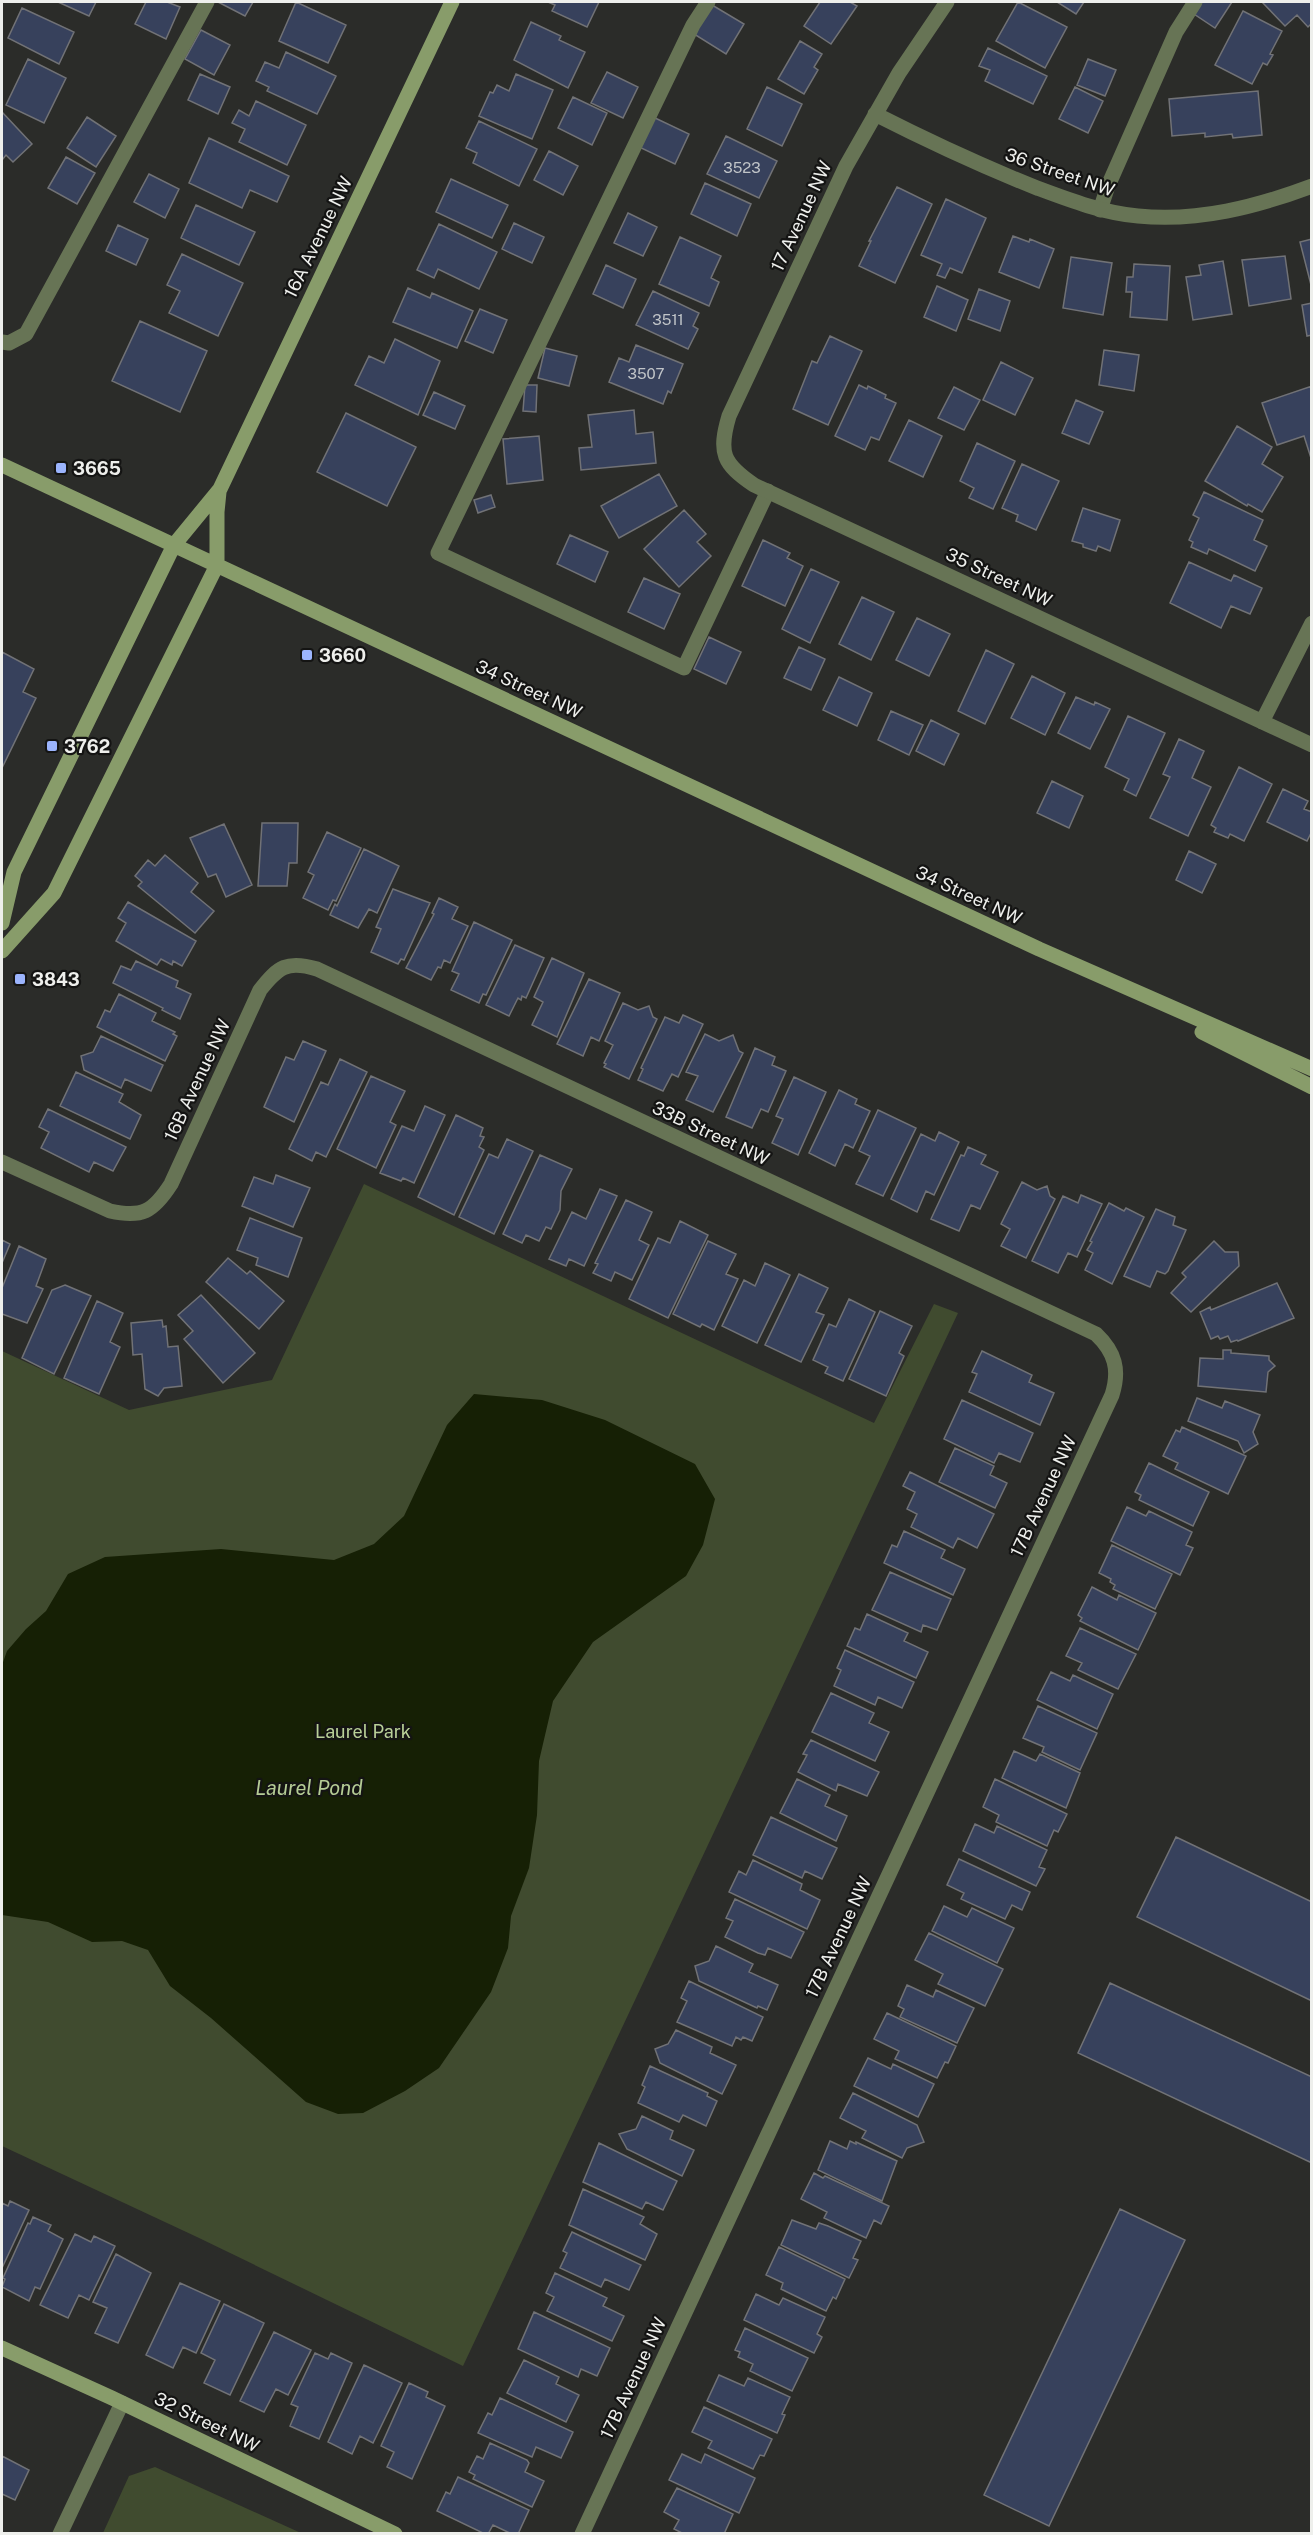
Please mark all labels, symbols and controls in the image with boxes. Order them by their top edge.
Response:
street label: 36 Street NW [1002,143,1118,201]
street label: 17 Avenue NW [766,157,836,275]
house number: 3523 [723,159,761,176]
street label: 16A Avenue NW [280,173,356,301]
house number: 3511 [652,311,684,328]
house number: 3507 [628,365,664,382]
place label: 3665 [73,458,121,479]
marker: 3665 [54,461,68,475]
street label: 35 Street NW [942,543,1056,611]
place label: 3660 [319,645,366,666]
marker: 3660 [300,648,314,662]
street label: 34 Street NW [473,655,585,723]
place label: 3762 [64,736,110,757]
marker: 3762 [45,739,59,753]
street label: 34 Street NW [913,861,1025,929]
place label: 3843 [32,969,80,990]
marker: 3843 [13,972,27,986]
street label: 16B Avenue NW [160,1016,234,1144]
street label: 33B Street NW [649,1097,773,1169]
street label: 17B Avenue NW [1006,1432,1080,1560]
park label: Laurel Park [315,1721,411,1742]
water label: Laurel Pond [255,1776,363,1800]
street label: 17B Avenue NW [801,1873,875,2001]
street label: 17B Avenue NW [596,2314,670,2442]
street label: 32 Street NW [151,2388,263,2456]

